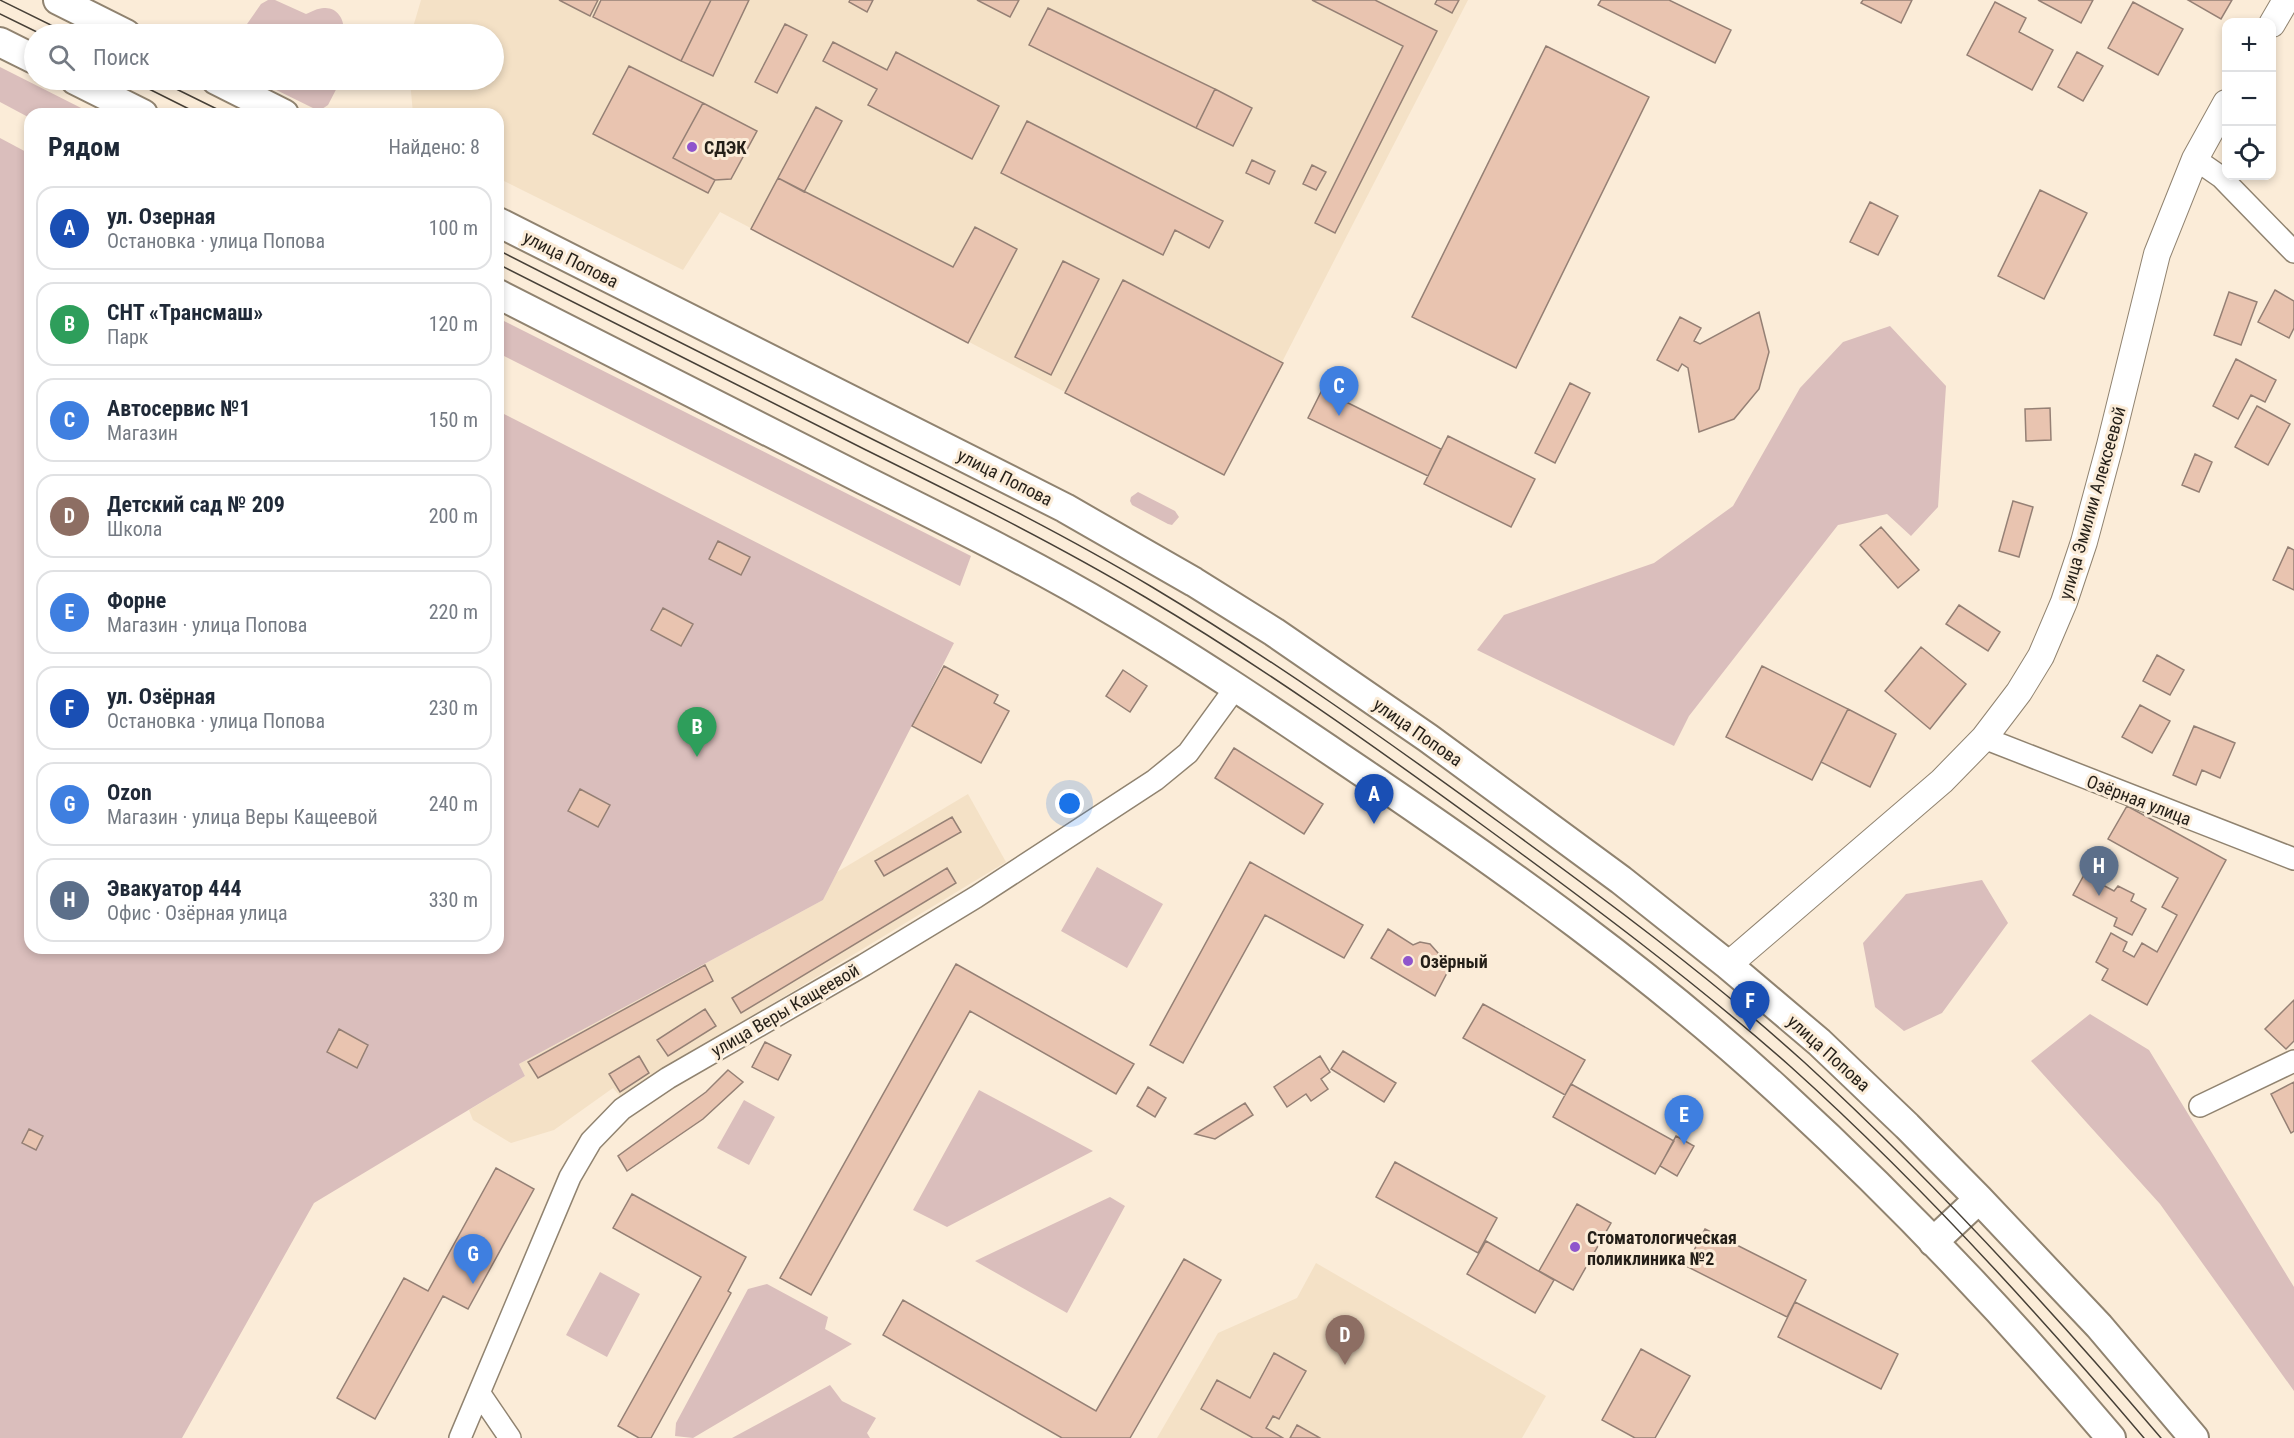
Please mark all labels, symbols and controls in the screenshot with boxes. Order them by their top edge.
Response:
map controls [2222,18,2276,180]
button: + [2222,18,2276,72]
search box [24,24,504,90]
icon: search [45,41,78,74]
text: Поиск [93,45,150,70]
button: − [2222,72,2276,126]
button: locate [2222,126,2276,180]
text: Рядом [48,132,120,162]
text: Найдено: 8 [388,135,480,159]
place label: СДЭК [704,137,747,158]
marker: СДЭК [685,140,699,154]
text: ул. Озерная [107,204,216,229]
text: A [64,216,75,240]
text: 100 m [429,216,478,240]
street label: улица Попова [520,226,622,292]
text: Остановка · улица Попова [107,229,325,253]
text: СНТ «Трансмаш» [107,300,263,325]
text: B [64,312,75,336]
text: 120 m [429,312,478,336]
text: Парк [107,325,148,349]
pin: C [1320,366,1358,416]
text: Автосервис №1 [107,396,251,421]
street label: улица Эмилии Алексеевой [2054,404,2130,602]
text: C [64,408,75,432]
text: 150 m [429,408,478,432]
text: Магазин [107,421,178,445]
street label: улица Попова [954,444,1056,510]
text: Детский сад № 209 [107,492,285,517]
text: D [64,504,75,528]
text: 200 m [429,504,478,528]
text: Школа [107,517,162,541]
text: Форне [107,588,166,613]
text: E [65,600,74,624]
text: 220 m [429,600,478,624]
text: Магазин · улица Попова [107,613,307,637]
text: ул. Озёрная [107,684,216,709]
street label: улица Попова [1369,694,1467,770]
text: F [65,696,74,720]
text: 230 m [429,696,478,720]
pin: B [678,708,716,757]
text: Остановка · улица Попова [107,709,325,733]
street label: Озёрная улица [2084,770,2194,830]
pin: A [1354,774,1394,824]
text: Ozon [107,780,152,805]
your location [1055,789,1084,818]
text: G [64,792,75,816]
text: 240 m [429,792,478,816]
text: Магазин · улица Веры Кащеевой [107,805,378,829]
pin: H [2080,846,2118,896]
text: Эвакуатор 444 [107,876,242,901]
text: H [63,888,76,912]
text: 330 m [429,888,478,912]
text: Офис · Озёрная улица [107,901,288,925]
place label: Озёрный [1420,951,1488,972]
marker: Озёрный [1401,954,1415,968]
street label: улица Веры Кащеевой [707,959,863,1061]
pin: F [1730,982,1770,1031]
street label: улица Попова [1783,1010,1875,1096]
pin: E [1664,1096,1704,1145]
place label: Стоматологическая поликлиника №2 [1587,1227,1737,1269]
pin: G [454,1234,492,1284]
marker: Стоматологическая поликлиника №2 [1568,1240,1582,1254]
pin: D [1326,1316,1364,1365]

